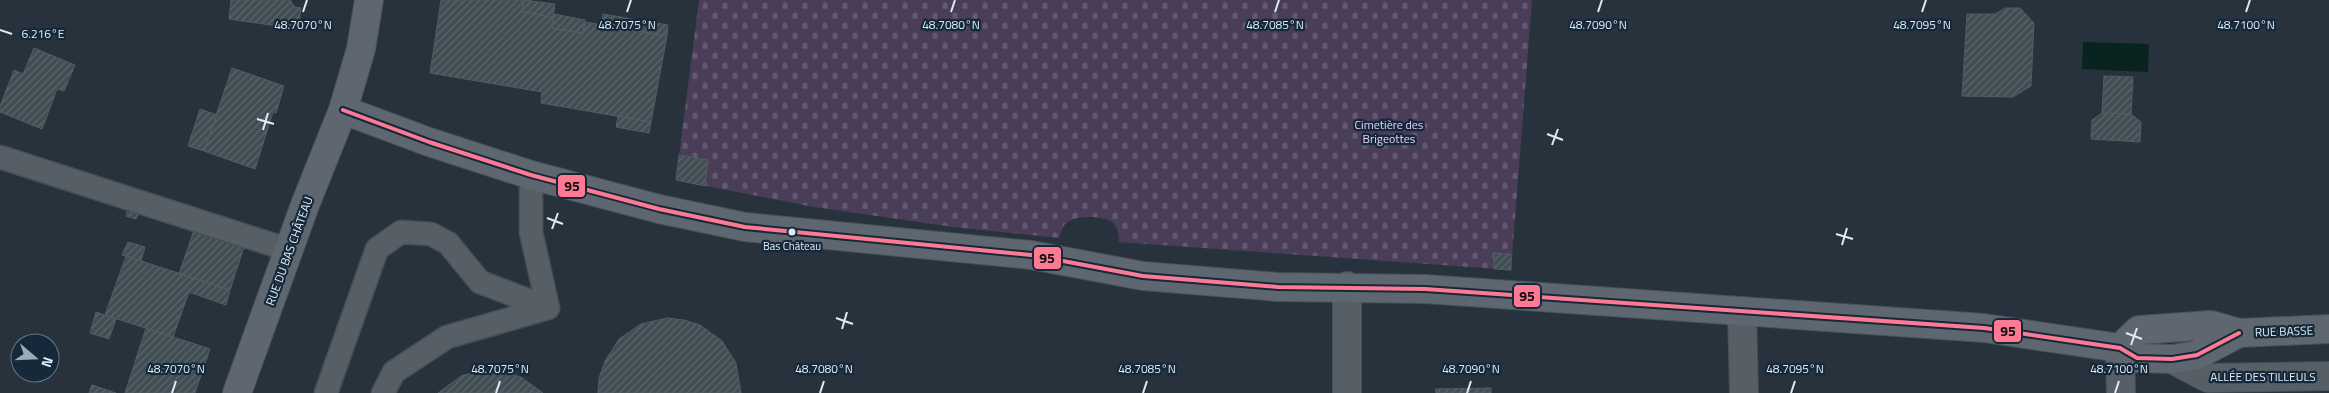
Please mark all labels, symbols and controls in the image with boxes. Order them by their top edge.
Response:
text: 48.7070°N [274,15,332,34]
text: 48.7075°N [598,15,656,34]
text: 48.7080°N [922,15,980,34]
text: 48.7085°N [1246,15,1304,34]
text: 48.7090°N [1569,15,1627,34]
text: 48.7095°N [1893,15,1951,34]
text: 48.7100°N [2217,15,2275,34]
text: 6.216°E [22,24,65,43]
park label: Cimetière des Brigeottes [1355,115,1424,148]
line badge: 95 [557,174,586,198]
text: 95 [564,175,580,196]
street label: RUE DU BAS CHÂTEAU [260,194,318,308]
marker: Bas Château [787,227,797,237]
place label: Bas Château [763,238,821,254]
line badge: 95 [1033,246,1062,270]
text: 95 [1039,247,1055,268]
line badge: 95 [1513,284,1541,308]
text: 95 [1519,285,1535,306]
line badge: 95 [1993,319,2022,343]
text: 95 [2000,320,2016,341]
street label: RUE BASSE [2254,320,2314,342]
north arrow [10,333,60,383]
text: N [36,354,59,370]
text: 48.7070°N [147,359,205,378]
text: 48.7075°N [471,359,529,378]
text: 48.7080°N [795,359,853,378]
text: 48.7085°N [1118,359,1176,378]
text: 48.7090°N [1442,359,1500,378]
text: 48.7095°N [1766,359,1824,378]
text: 48.7100°N [2090,359,2148,378]
street label: ALLÉE DES TILLEULS [2210,367,2316,386]

